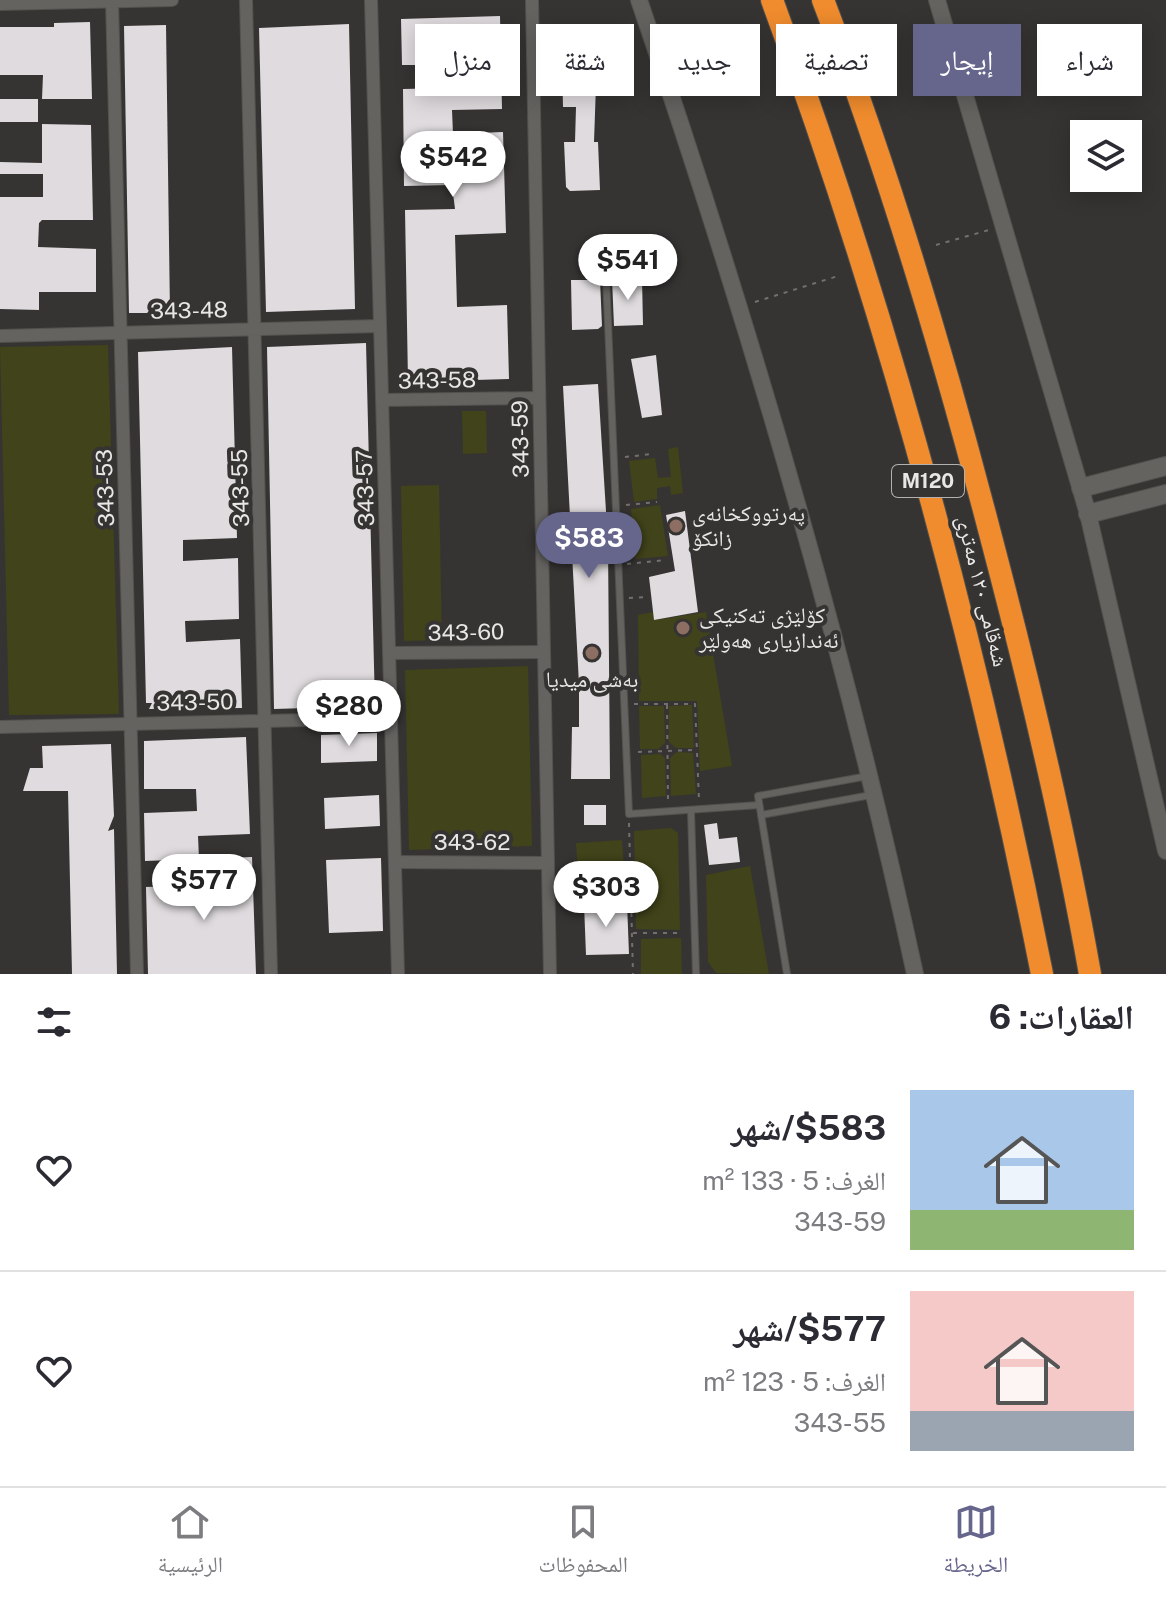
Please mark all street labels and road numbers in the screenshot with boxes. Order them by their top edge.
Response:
street label: 343-48 [150,296,228,324]
street label: 343-58 [398,366,476,394]
street label: 343-59 [506,400,534,478]
street label: 343-53 [91,449,119,527]
street label: 343-55 [226,449,254,527]
street label: 343-57 [351,449,379,527]
road number: M120 [892,465,964,497]
street label: شەقامی ١٢٠ مەتری [951,513,1014,669]
street label: 343-60 [427,618,505,646]
street label: 343-50 [156,688,234,716]
street label: 343-62 [434,829,510,855]

